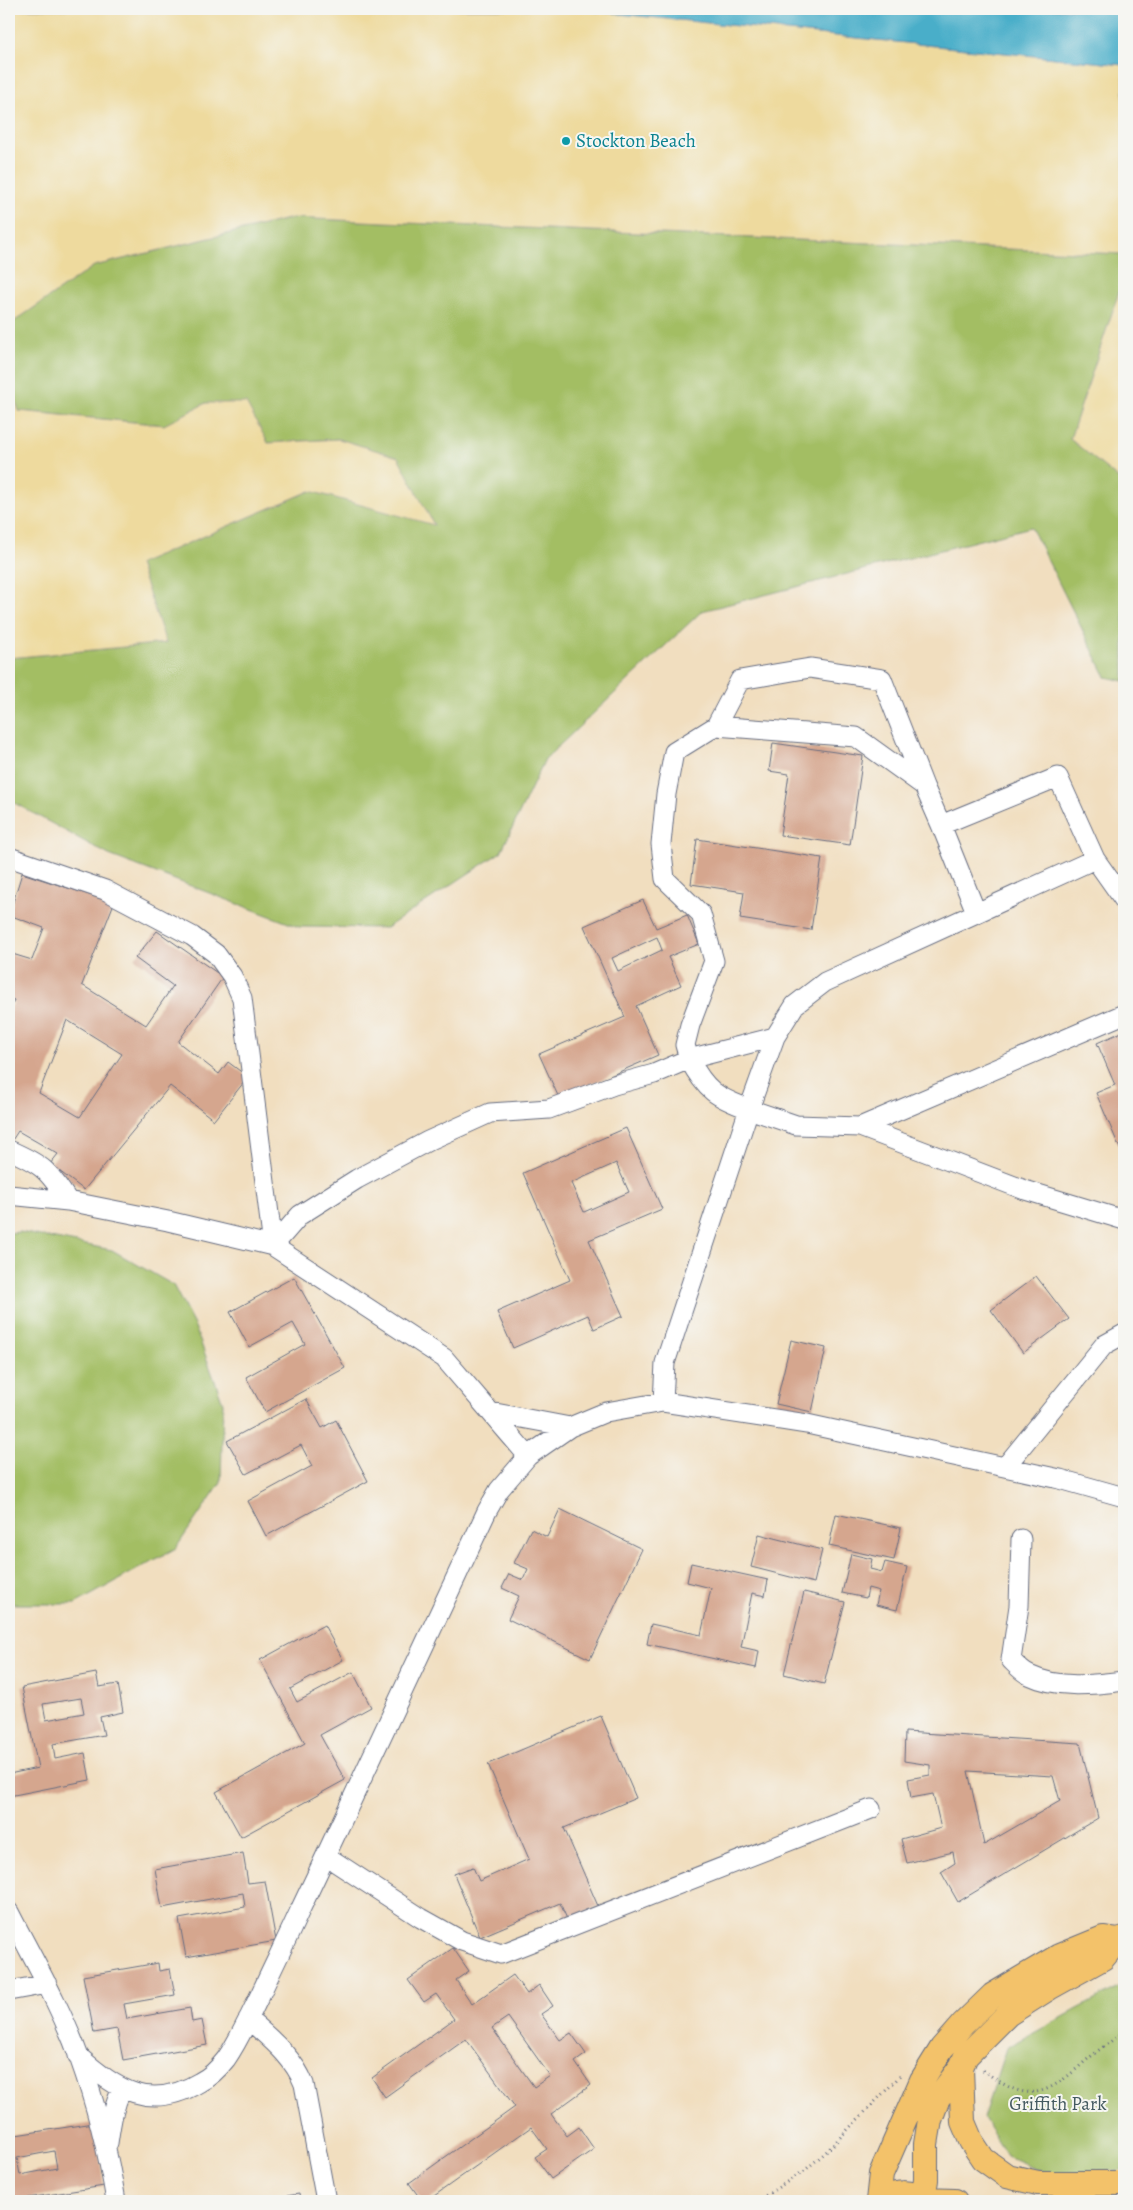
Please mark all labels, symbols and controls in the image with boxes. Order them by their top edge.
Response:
place label: Stockton Beach [576,128,696,154]
marker: Stockton Beach [560,135,572,147]
park label: Griffith Park [1009,2091,1107,2117]

